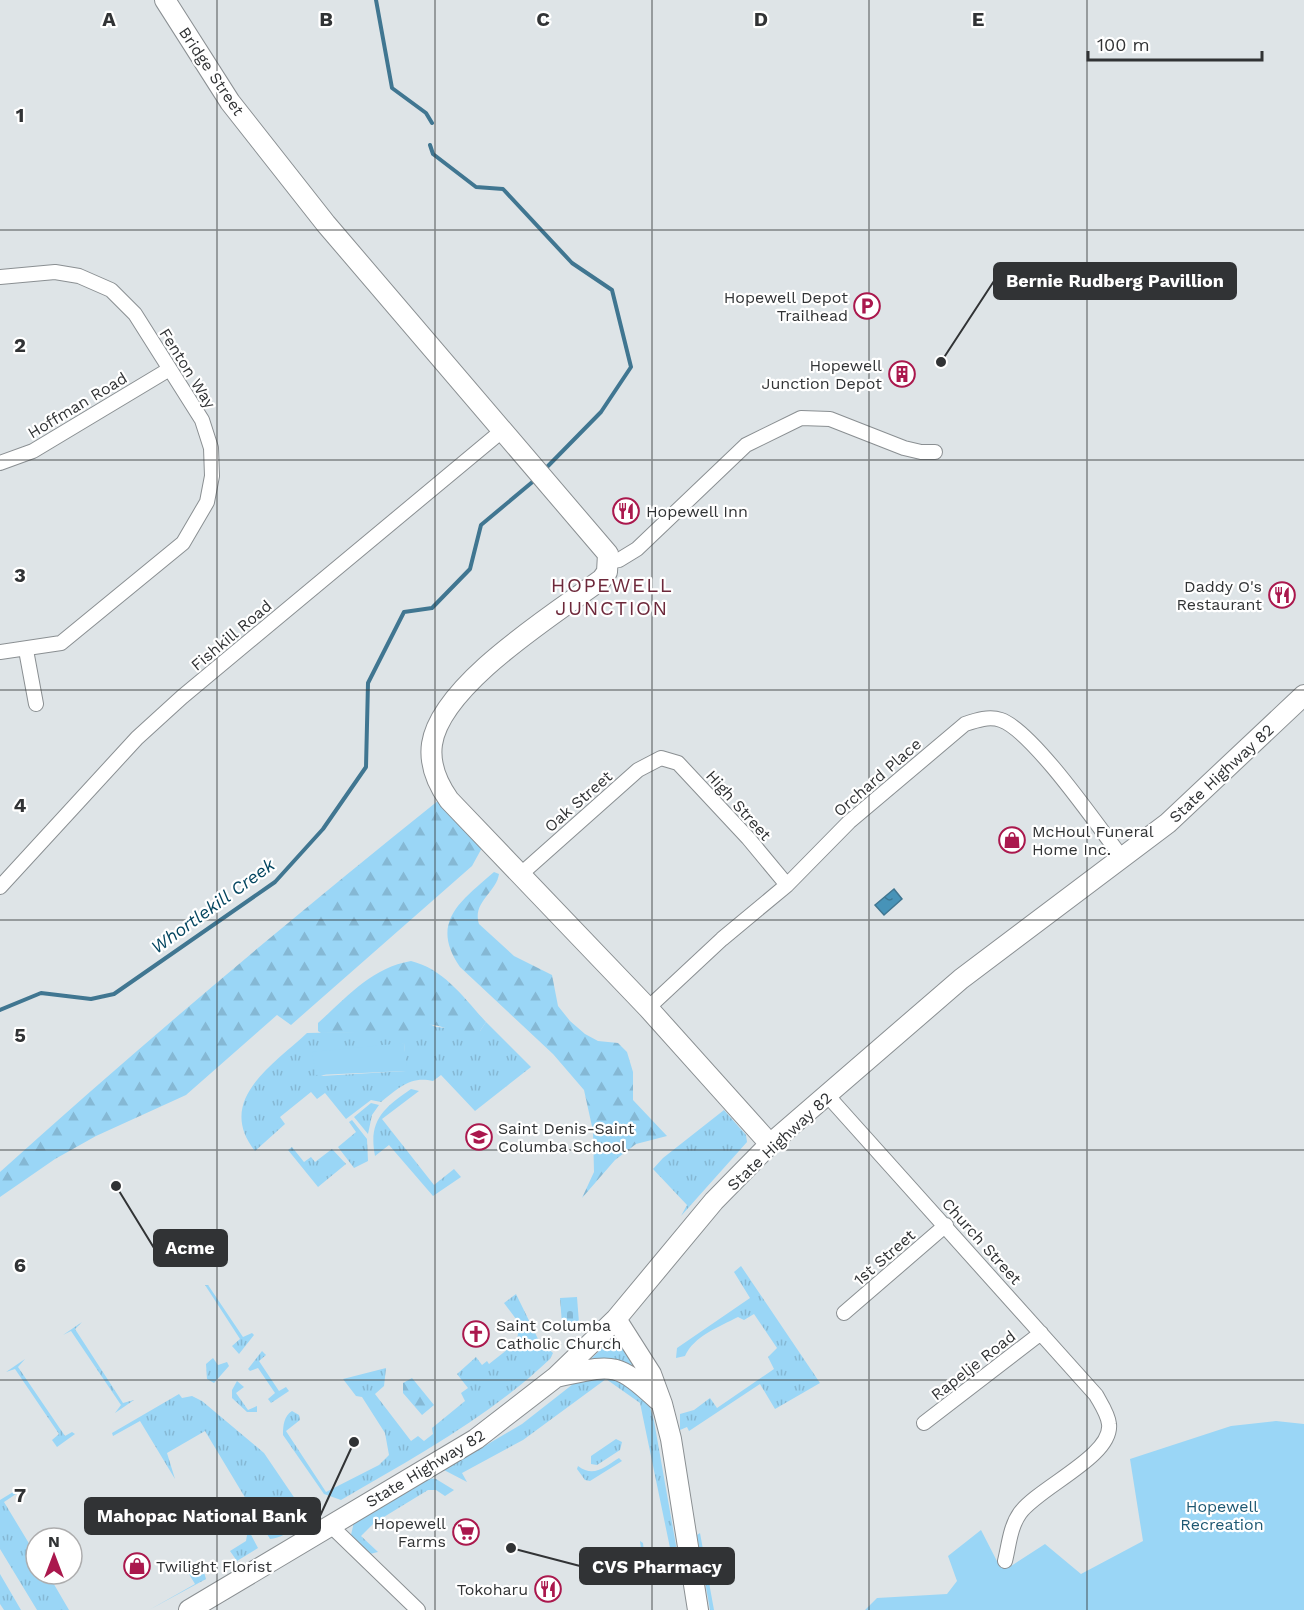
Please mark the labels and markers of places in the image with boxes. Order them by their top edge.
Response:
callout: Bernie Rudberg Pavillion [994,263,1236,299]
place label: Hopewell Depot Trailhead [724,288,848,325]
parking icon: Hopewell Depot Trailhead [852,291,882,321]
place label: Hopewell Junction Depot [761,356,882,393]
building icon: Hopewell Junction Depot [887,359,917,389]
restaurant icon: Hopewell Inn [611,496,641,526]
place label: Hopewell Inn [646,502,748,521]
place label: Daddy O's Restaurant [1176,577,1262,614]
restaurant icon: Daddy O's Restaurant [1267,580,1297,610]
place label: McHoul Funeral Home Inc. [1032,822,1154,859]
shop icon: McHoul Funeral Home Inc. [997,825,1027,855]
place label: Saint Denis-Saint Columba School [498,1119,635,1156]
school or university icon: Saint Denis-Saint Columba School [464,1122,494,1152]
callout: Acme [154,1230,227,1266]
place label: Saint Columba Catholic Church [496,1316,621,1353]
church icon: Saint Columba Catholic Church [461,1319,491,1349]
callout: Mahopac National Bank [85,1498,320,1534]
place label: Hopewell Farms [374,1514,446,1551]
supermarket icon: Hopewell Farms [451,1517,481,1547]
callout: CVS Pharmacy [580,1548,734,1584]
shop icon: Twilight Florist [122,1551,152,1581]
place label: Twilight Florist [156,1557,272,1576]
restaurant icon: Tokoharu [533,1574,563,1604]
place label: Tokoharu [457,1580,528,1599]

